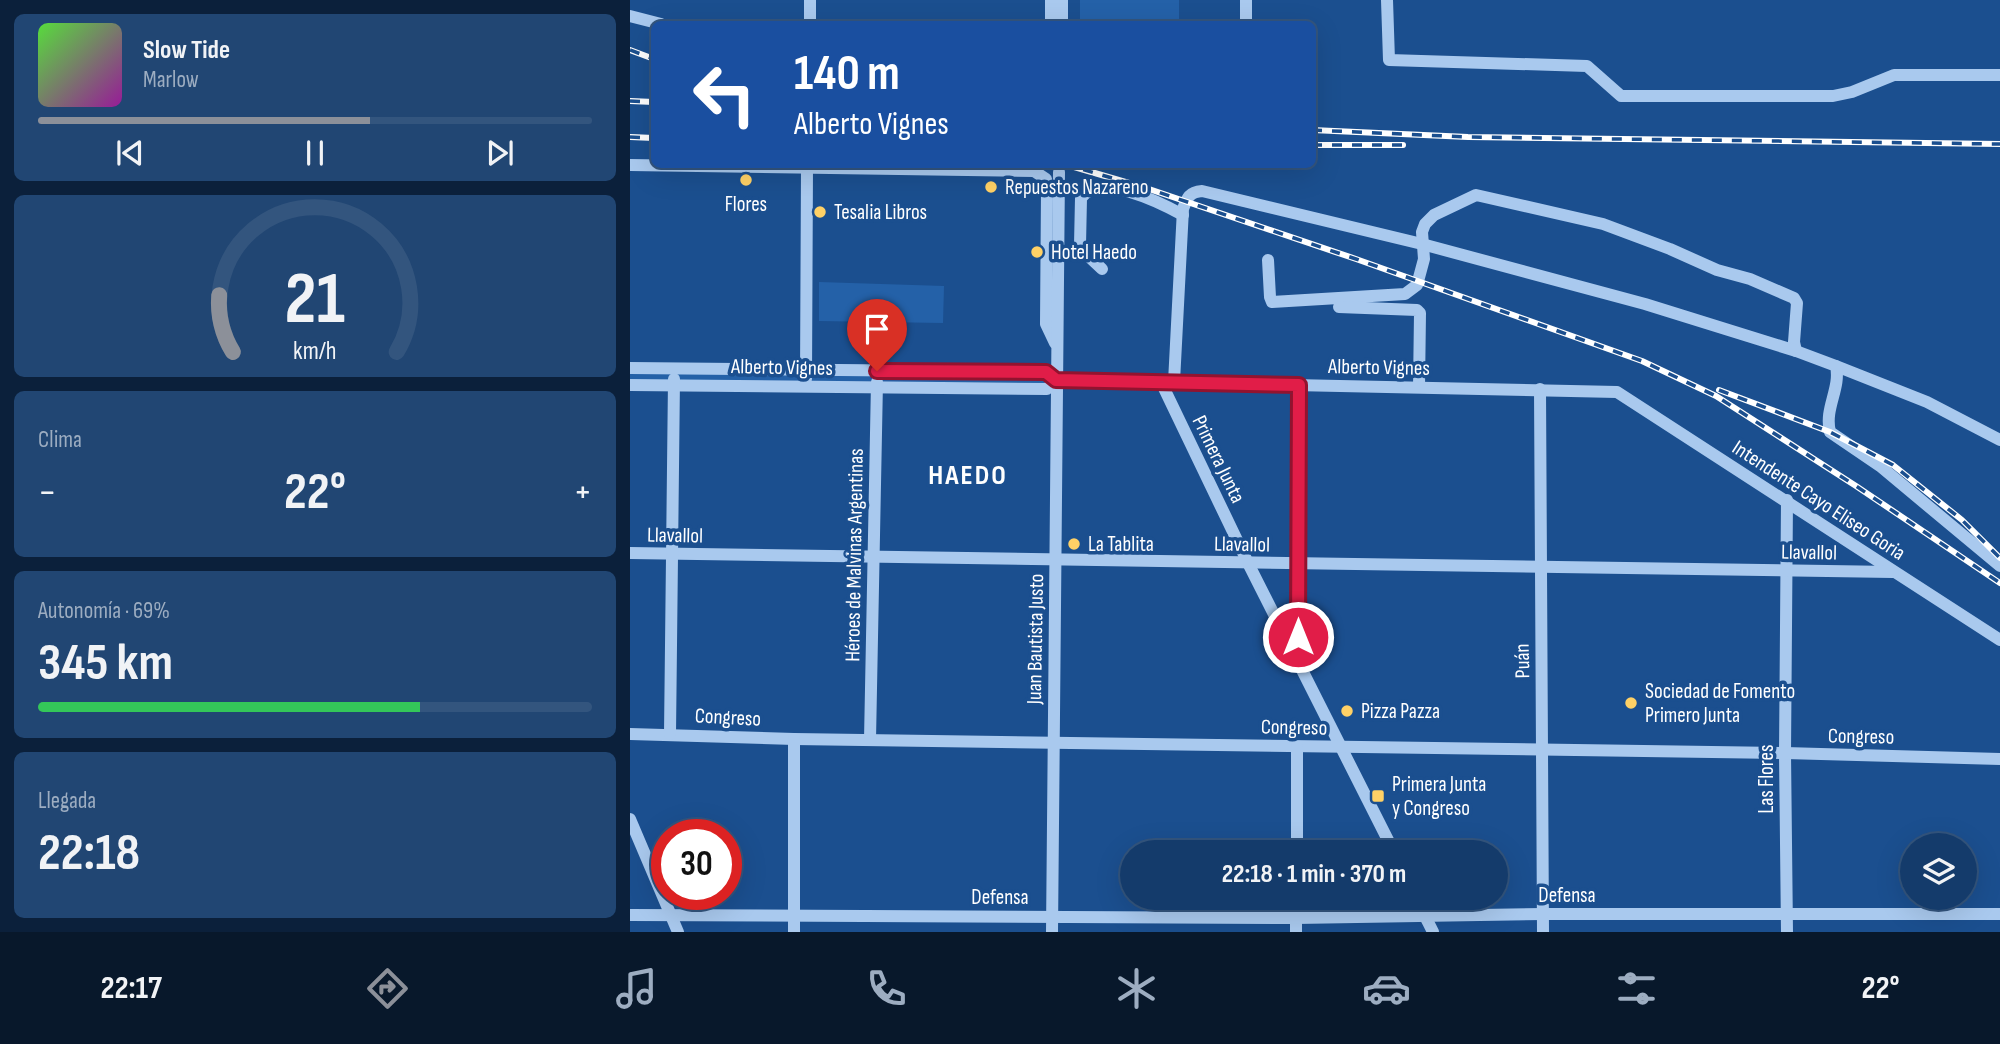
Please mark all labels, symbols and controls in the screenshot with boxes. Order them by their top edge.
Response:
text: Slow Tide [143,35,230,66]
text: 140 m [794,45,900,104]
icon: left [679,49,770,140]
text: Marlow [143,66,199,94]
text: Alberto Vignes [794,105,949,144]
icon: previous [111,134,149,172]
icon: pause [296,134,334,172]
icon: next [481,134,519,172]
marker: Flores [738,172,754,188]
place label: Repuestos Nazareno [1005,175,1148,200]
marker: Repuestos Nazareno [983,179,999,195]
place label: Flores [725,192,767,217]
place label: Tesalia Libros [834,200,927,225]
marker: Tesalia Libros [812,204,828,220]
place label: Hotel Haedo [1051,240,1137,265]
marker: Hotel Haedo [1029,244,1045,260]
text: 21 [285,256,345,344]
pin [847,299,907,371]
icon: arrive [858,310,896,348]
text: km/h [293,335,337,366]
street label: Alberto Vignes [730,354,833,381]
street label: Alberto Vignes [1327,354,1430,381]
street label: Primera Junta [1187,411,1250,507]
text: Clima [38,426,82,454]
street label: Intendente Cayo Eliseo Goria [1727,435,1910,566]
street label: Héroes de Malvinas Argentinas [840,448,869,662]
district label: HAEDO [928,459,1008,492]
text: 22° [284,461,346,524]
text: − [38,470,57,515]
text: + [573,470,592,515]
street label: Llavallol [647,523,703,548]
place label: La Tablita [1088,532,1154,557]
street label: Llavallol [1214,532,1270,557]
marker: La Tablita [1066,536,1082,552]
street label: Llavallol [1781,540,1837,565]
street label: Juan Bautista Justo [1022,573,1049,706]
text: Autonomía · 69% [38,597,170,625]
position arrow [1261,600,1335,674]
text: 345 km [38,632,173,695]
street label: Puán [1510,643,1535,679]
place label: Sociedad de Fomento Primero Junta [1645,679,1795,728]
marker: Sociedad de Fomento Primero Junta [1623,695,1639,711]
place label: Pizza Pazza [1361,699,1440,724]
street label: Congreso [694,703,762,732]
marker: Pizza Pazza [1339,703,1355,719]
street label: Congreso [1261,714,1327,741]
street label: Congreso [1828,723,1894,750]
street label: Las Flores [1754,744,1779,814]
place label: Primera Junta y Congreso [1392,772,1486,821]
text: Llegada [38,787,96,815]
marker: Primera Junta y Congreso [1370,788,1386,804]
speed limit sign: 30 [651,819,742,910]
text: 22:18 [38,822,140,885]
map controls [1900,833,1977,910]
button: layers [1900,833,1977,910]
text: 22:18 · 1 min · 370 m [1222,859,1406,890]
street label: Defensa [1538,883,1596,908]
street label: Defensa [971,885,1029,910]
icon: directions [363,964,412,1013]
icon: music [612,964,661,1013]
icon: phone [862,964,911,1013]
icon: climate [1112,964,1161,1013]
icon: car [1362,964,1411,1013]
icon: filters [1612,964,1661,1013]
text: 22:17 [100,969,162,1008]
text: 22° [1861,969,1900,1008]

